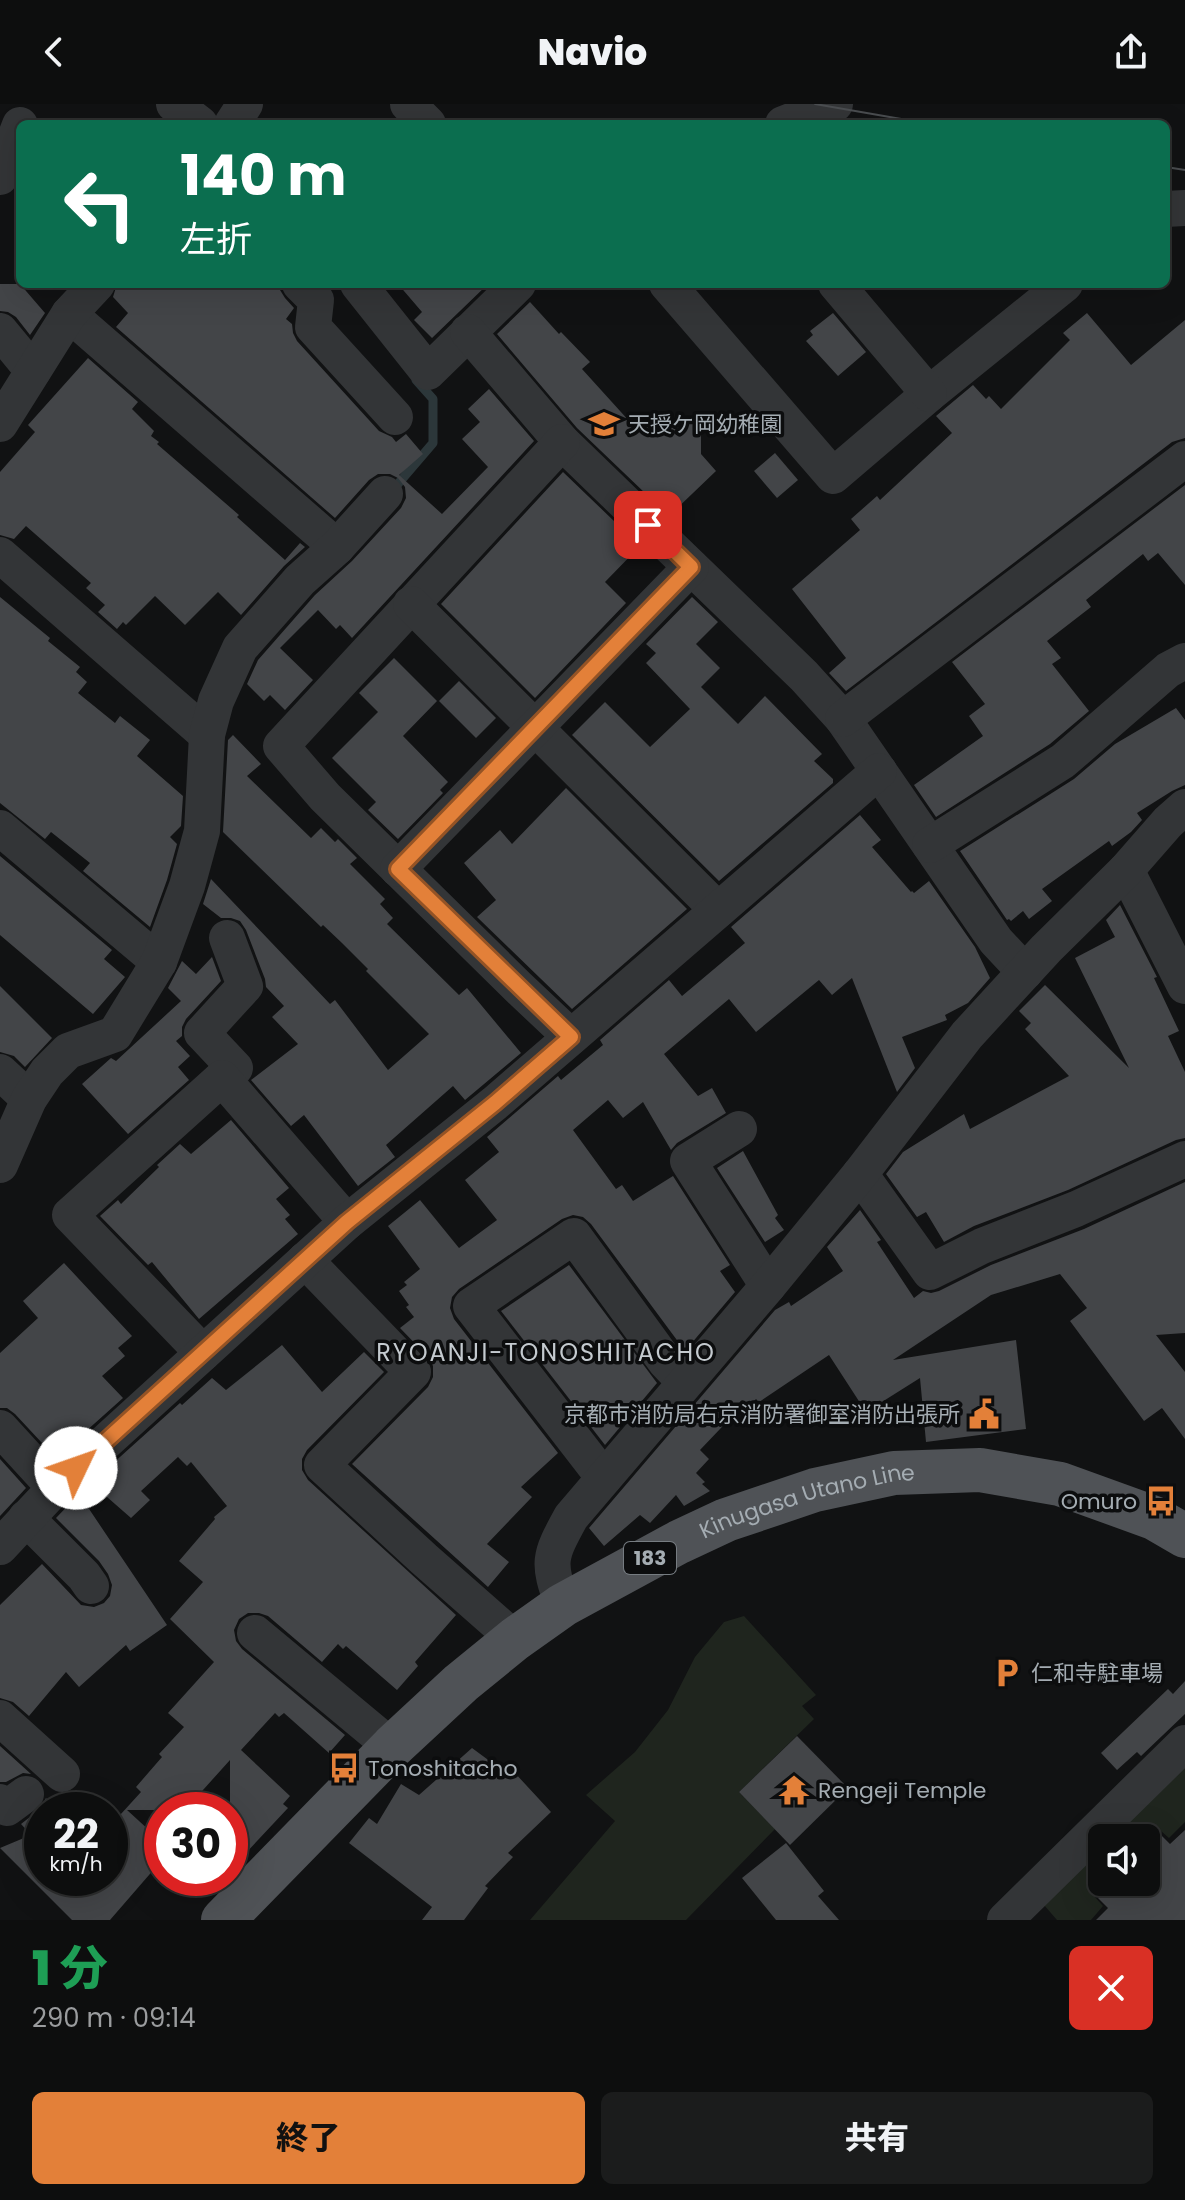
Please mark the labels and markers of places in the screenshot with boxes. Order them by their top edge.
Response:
school or university icon: 天授ケ岡幼稚園 [587,407,621,441]
place label: 天授ケ岡幼稚園 [628,409,782,440]
pin [614,491,682,559]
public building icon: 京都市消防局右京消防署御室消防出張所 [967,1397,1001,1431]
place label: 京都市消防局右京消防署御室消防出張所 [564,1399,960,1430]
bus stop icon: Omuro [1144,1484,1178,1518]
place label: Omuro [1061,1486,1137,1517]
parking icon: 仁和寺駐車場 [990,1656,1024,1690]
place label: 仁和寺駐車場 [1031,1658,1163,1689]
bus stop icon: Tonoshitacho [327,1751,361,1785]
place label: Tonoshitacho [368,1753,518,1784]
temple icon: Rengeji Temple [777,1773,811,1807]
place label: Rengeji Temple [818,1775,986,1806]

